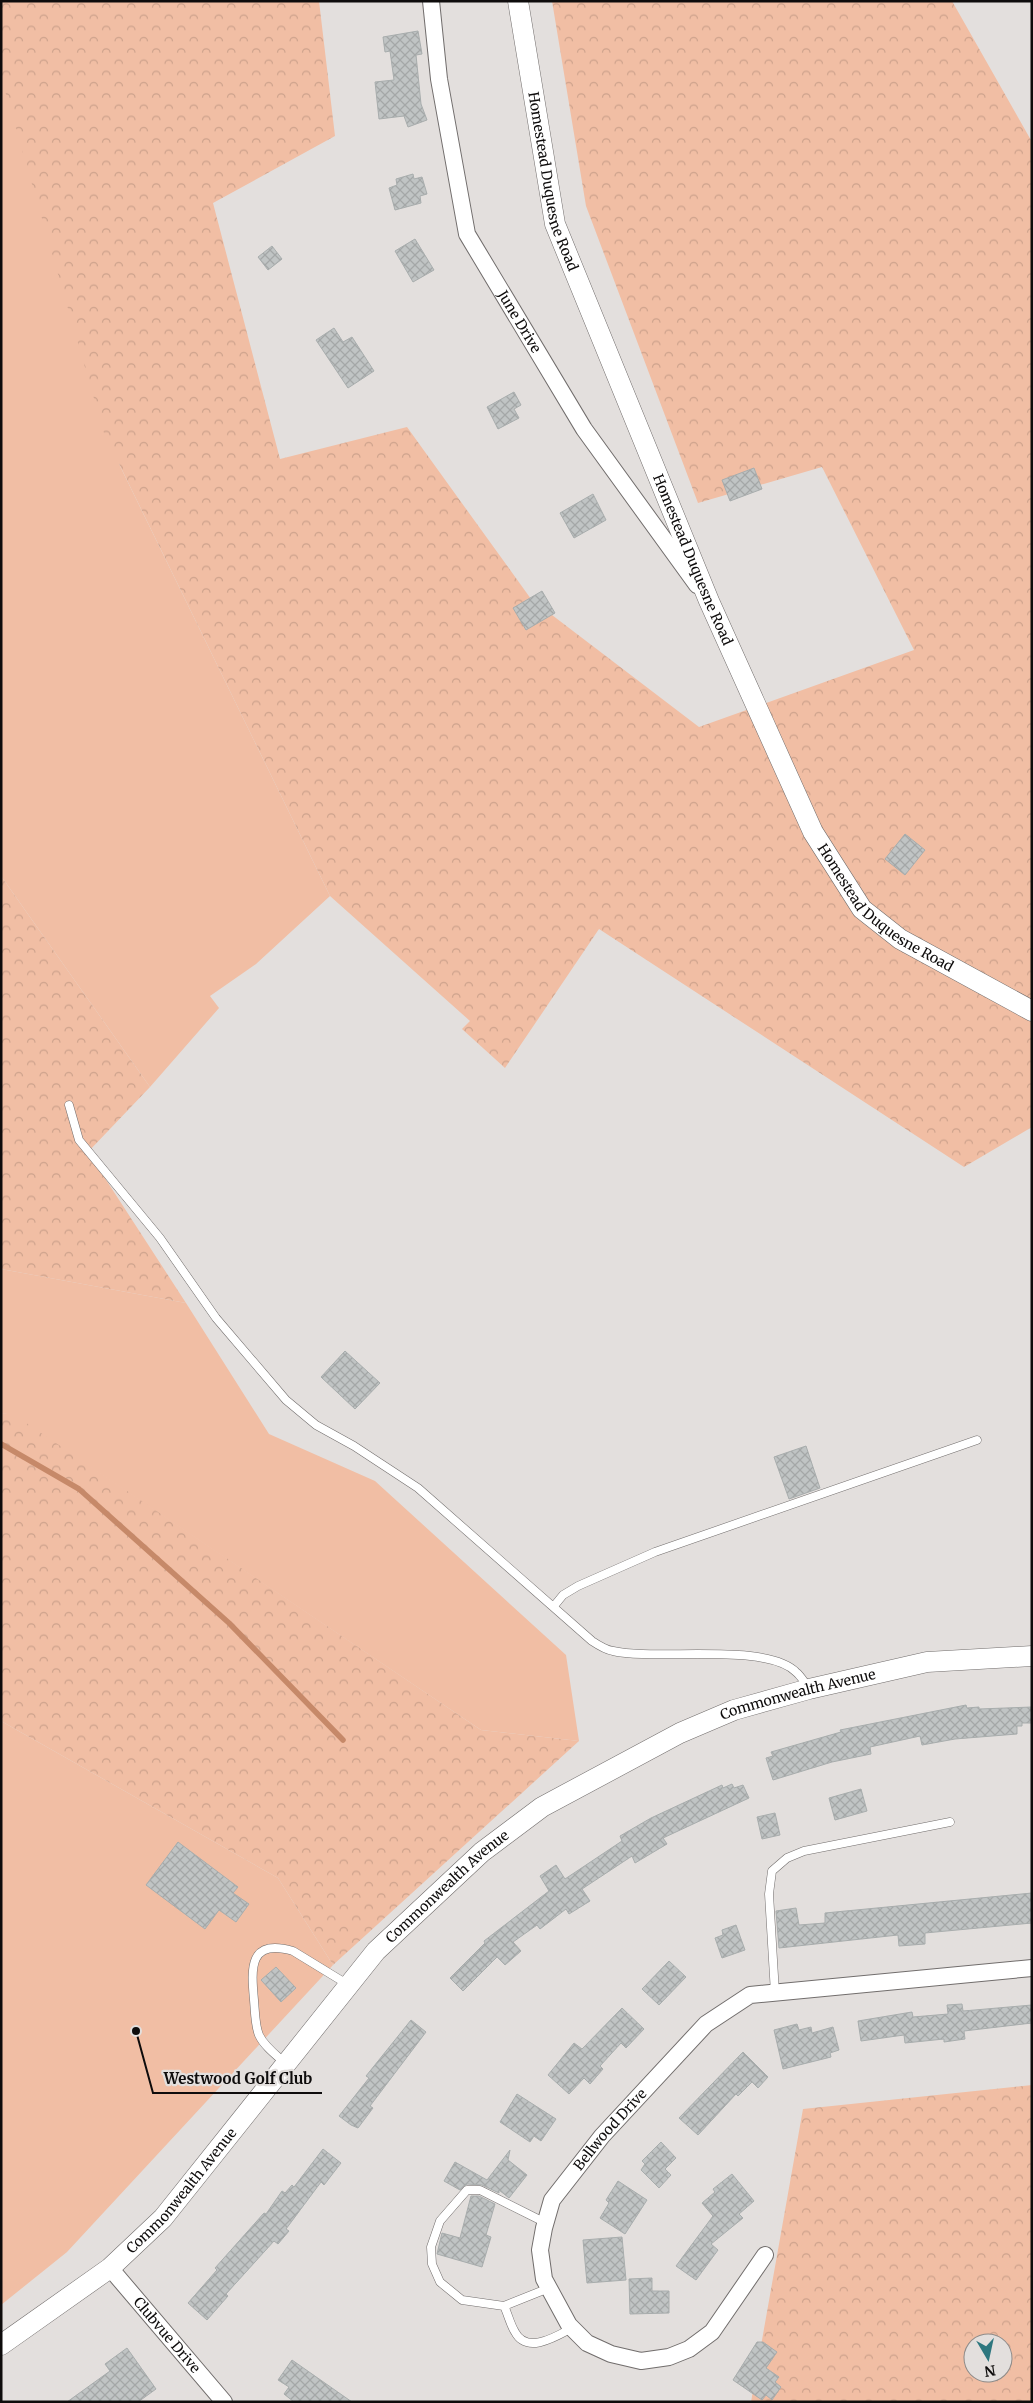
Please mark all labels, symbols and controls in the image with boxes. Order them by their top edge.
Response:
street label: Homestead Duquesne Road [524,90,582,274]
street label: June Drive [493,286,545,356]
street label: Homestead Duquesne Road [649,472,737,649]
street label: Homestead Duquesne Road [814,840,957,976]
street label: Commonwealth Avenue [717,1665,877,1724]
street label: Commonwealth Avenue [382,1826,512,1947]
callout: Westwood Golf Club [153,2063,322,2093]
text: Westwood Golf Club [163,2069,312,2088]
street label: Bellwood Drive [570,2085,650,2174]
street label: Commonwealth Avenue [122,2124,240,2257]
street label: Clubvue Drive [130,2293,204,2377]
north arrow [963,2333,1013,2383]
text: N [983,2361,997,2381]

